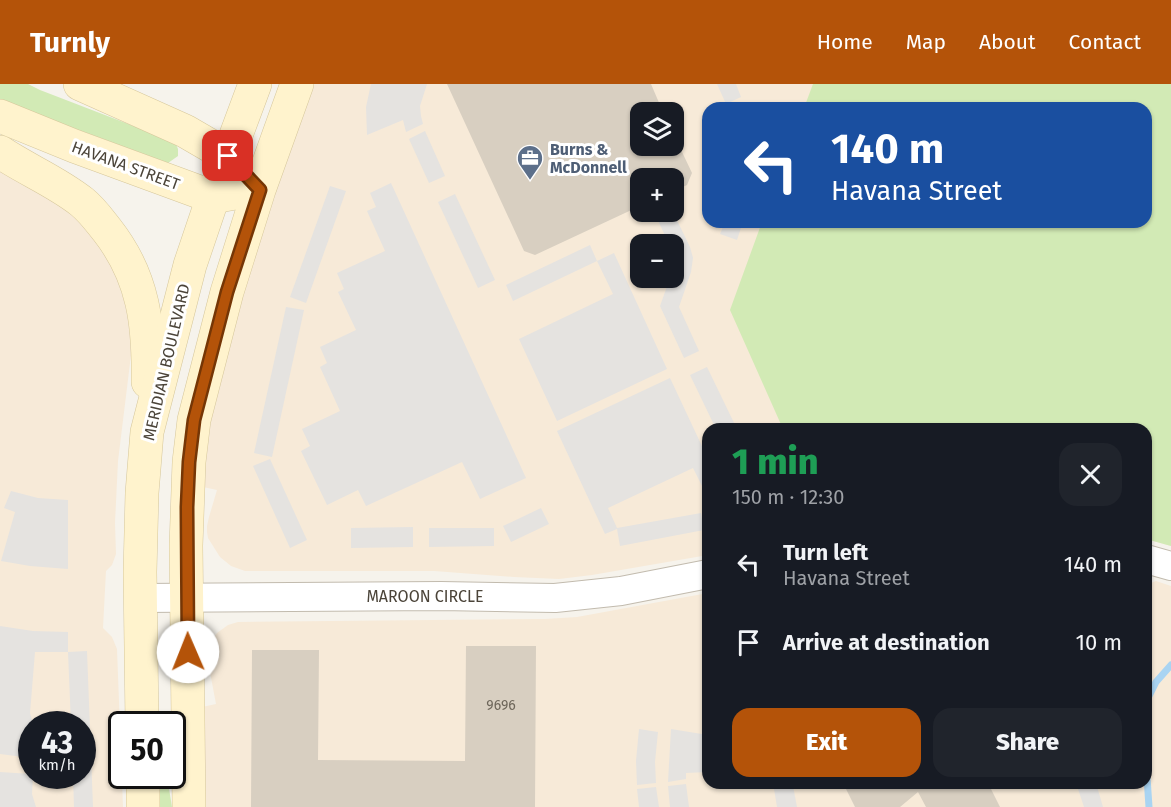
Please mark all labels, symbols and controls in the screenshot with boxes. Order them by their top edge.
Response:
text: Turnly [30,26,110,59]
text: Home [817,29,873,55]
text: Map [906,29,946,55]
text: About [979,29,1036,55]
text: Contact [1069,29,1141,55]
map controls [630,102,684,288]
button: layers [630,102,684,156]
text: 140 m [831,124,944,174]
icon: left [732,126,810,204]
pin [202,130,253,181]
street label: HAVANA STREET [69,137,183,194]
icon: arrive [211,139,244,172]
place label: Burns & McDonnell [550,140,627,177]
office icon: Burns & McDonnell [515,143,545,181]
button: + [630,168,684,222]
text: Havana Street [831,175,1002,207]
button: − [630,234,684,288]
street label: MERIDIAN BOULEVARD [139,282,194,442]
text: 1 min [732,440,818,484]
button: close [1059,443,1122,506]
text: 150 m · 12:30 [732,485,844,509]
text: Turn left [783,539,868,566]
icon: left [732,548,765,581]
text: 140 m [1064,551,1122,578]
text: Havana Street [783,566,910,590]
street label: MAROON CIRCLE [366,587,484,606]
position arrow [156,620,220,684]
icon: arrive [732,626,765,659]
text: Arrive at destination [783,629,990,656]
text: 10 m [1076,629,1122,656]
house number: 9696 [486,697,516,714]
button: Exit [732,708,921,777]
button: Share [933,708,1122,777]
speed limit sign: 50 [108,711,186,789]
text: 43 [41,725,73,761]
text: km/h [38,756,76,774]

